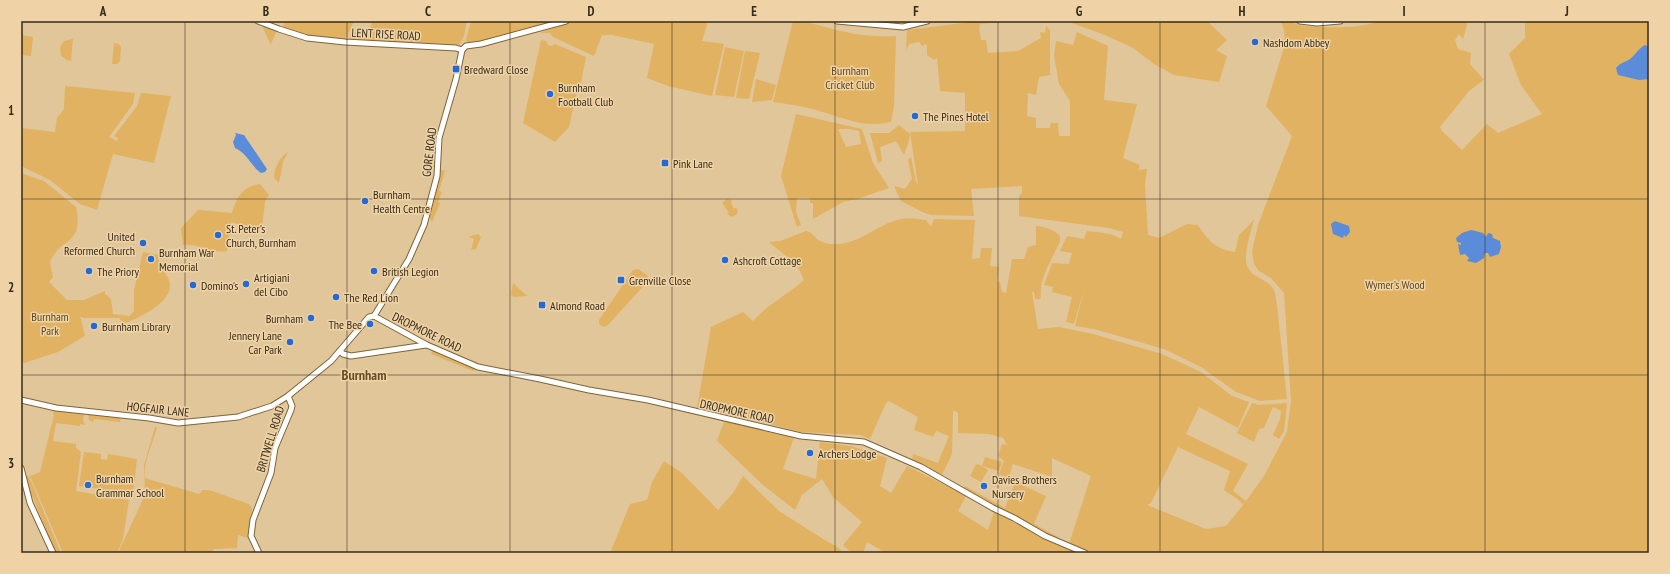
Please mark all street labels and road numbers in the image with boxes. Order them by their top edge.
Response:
street label: LENT RISE ROAD [351,25,421,43]
street label: GORE ROAD [419,126,439,178]
street label: DROPMORE ROAD [390,309,464,355]
street label: DROPMORE ROAD [699,396,775,426]
street label: HOGFAIR LANE [126,398,190,420]
street label: BRITWELL ROAD [253,404,287,474]

